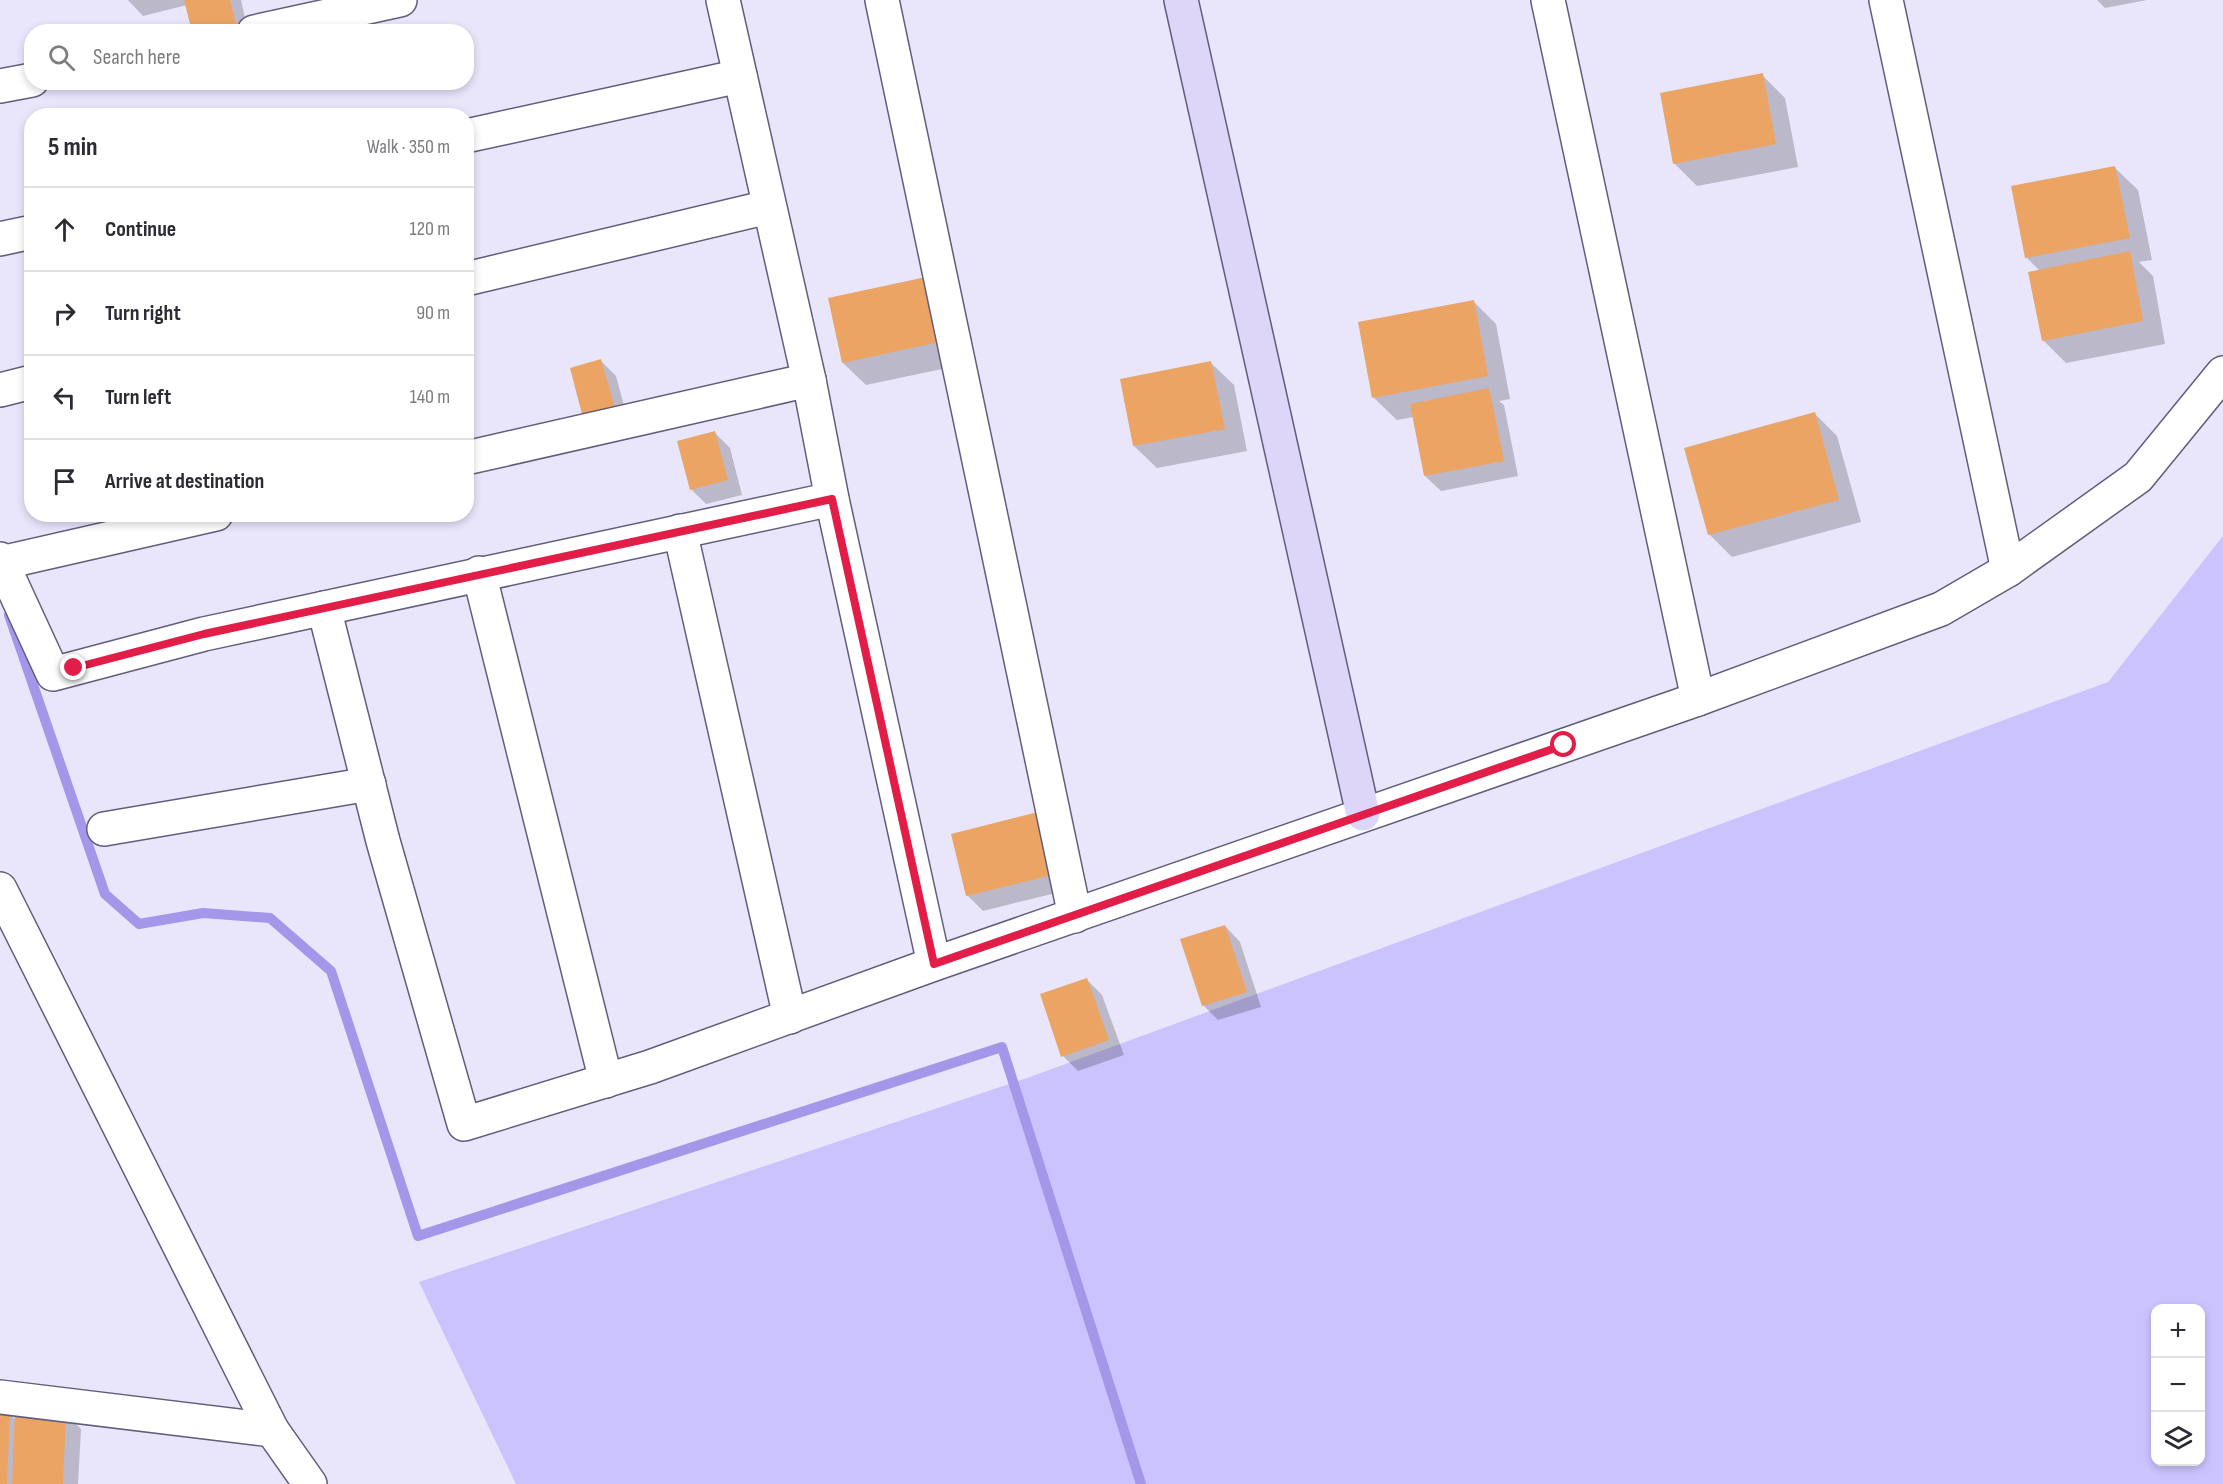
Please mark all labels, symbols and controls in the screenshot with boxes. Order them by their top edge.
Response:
search box [24,24,474,90]
icon: search [45,41,78,74]
text: Search here [93,44,180,71]
text: 5 min [48,132,98,163]
text: Walk · 350 m [367,135,450,159]
icon: ahead [48,213,81,246]
text: Continue [105,216,176,243]
text: 120 m [410,217,450,241]
icon: right [48,297,81,330]
text: Turn right [105,300,181,327]
text: 90 m [416,301,450,325]
icon: left [48,381,81,414]
text: Turn left [105,384,171,411]
text: 140 m [410,385,450,409]
icon: arrive [48,465,81,498]
text: Arrive at destination [105,468,264,495]
route end [60,654,86,680]
route start [1550,731,1576,757]
map controls [2151,1304,2205,1466]
button: + [2151,1304,2205,1358]
button: − [2151,1358,2205,1412]
button: layers [2151,1412,2205,1466]

